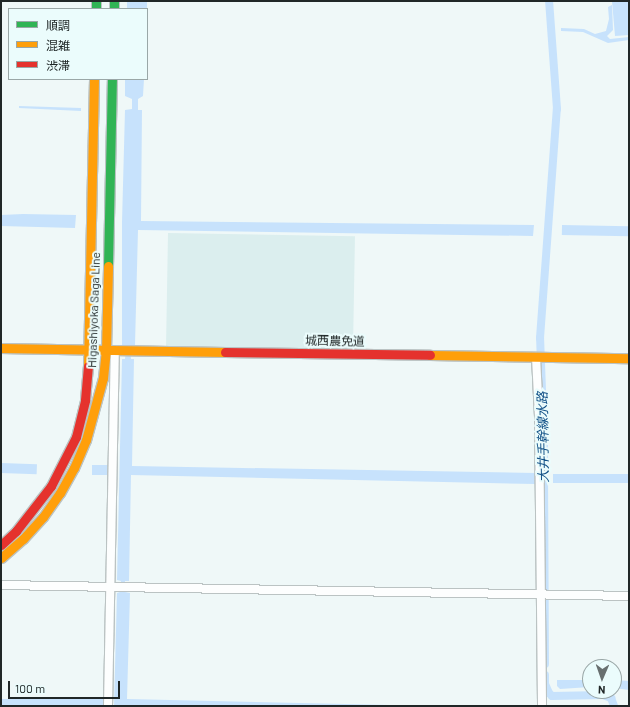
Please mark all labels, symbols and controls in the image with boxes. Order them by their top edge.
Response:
legend [8,8,148,80]
text: 順調 [46,18,70,32]
text: 混雑 [46,38,70,52]
text: 渋滞 [46,58,70,72]
street label: Higashiyoka Saga Line [85,252,103,368]
street label: 城西農免道 [305,333,365,349]
water label: 大井手幹線水路 [534,391,552,483]
north arrow [582,659,622,699]
scale bar [10,673,122,699]
text: 100 m [15,681,45,695]
text: N [598,684,605,697]

